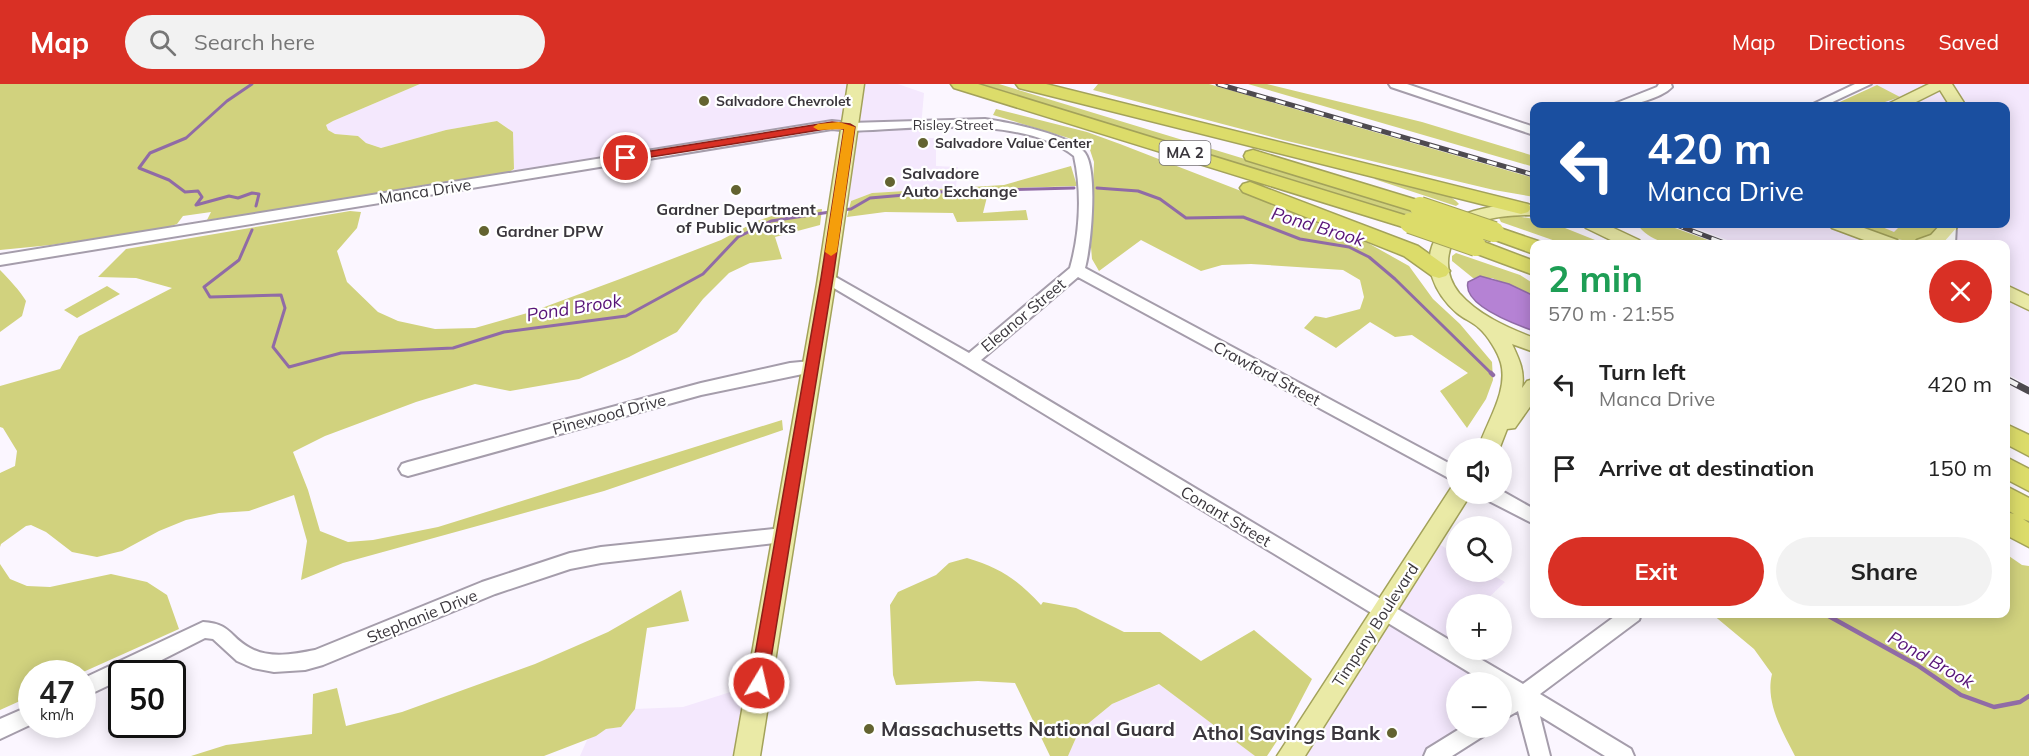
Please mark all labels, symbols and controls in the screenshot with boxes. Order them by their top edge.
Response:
search box [125,15,545,69]
text: Map [30,25,89,60]
icon: search [146,26,179,59]
text: Search here [194,28,315,56]
text: Map [1732,29,1775,55]
text: Directions [1808,29,1905,55]
text: Saved [1938,29,1999,55]
place label: Salvadore Chevrolet [716,92,852,110]
marker: Salvadore Chevrolet [697,94,711,108]
street label: Risley Street [913,116,993,134]
text: 420 m [1647,122,1772,175]
icon: left [1548,126,1626,204]
pin [600,132,651,183]
place label: Salvadore Value Center [935,134,1092,152]
marker: Salvadore Value Center [916,136,930,150]
icon: arrive [609,141,642,174]
road number: MA 2 [1160,141,1210,165]
place label: Salvadore Auto Exchange [902,163,1018,201]
street label: Manca Drive [378,174,472,208]
text: Manca Drive [1647,174,1804,208]
marker: Salvadore Auto Exchange [883,175,897,189]
marker: Gardner Department of Public Works [729,183,743,197]
place label: Gardner Department of Public Works [656,199,816,237]
water label: Pond Brook [1269,201,1368,252]
place label: Gardner DPW [496,221,604,241]
marker: Gardner DPW [477,224,491,238]
text: 2 min [1548,256,1643,301]
button: close [1929,260,1992,323]
street label: Eleanor Street [977,274,1070,356]
water label: Pond Brook [525,289,624,326]
text: 570 m · 21:55 [1548,301,1674,326]
street label: Crawford Street [1210,336,1324,410]
text: Turn left [1599,358,1686,386]
icon: left [1548,368,1581,401]
text: 420 m [1927,370,1992,398]
text: Manca Drive [1599,386,1715,411]
street label: Pinewood Drive [550,389,668,439]
map controls [1446,438,1512,738]
button: sound [1446,438,1512,504]
icon: arrive [1548,452,1581,485]
text: Arrive at destination [1599,454,1814,482]
text: 150 m [1927,454,1992,482]
street label: Conant Street [1177,481,1275,551]
button: search [1446,516,1512,582]
button: Exit [1548,537,1764,606]
button: Share [1776,537,1992,606]
street label: Timpany Boulevard [1328,559,1422,691]
street label: Stephanie Drive [364,585,480,647]
button: + [1446,594,1512,660]
water label: Pond Brook [1884,626,1979,694]
position arrow [727,651,791,715]
speed limit sign: 50 [108,660,186,738]
button: − [1446,672,1512,738]
text: 47 [39,673,75,711]
text: km/h [40,705,74,724]
place label: Massachusetts National Guard [881,716,1175,741]
place label: Athol Savings Bank [1193,720,1381,745]
marker: Massachusetts National Guard [862,722,876,736]
marker: Athol Savings Bank [1385,726,1399,740]

